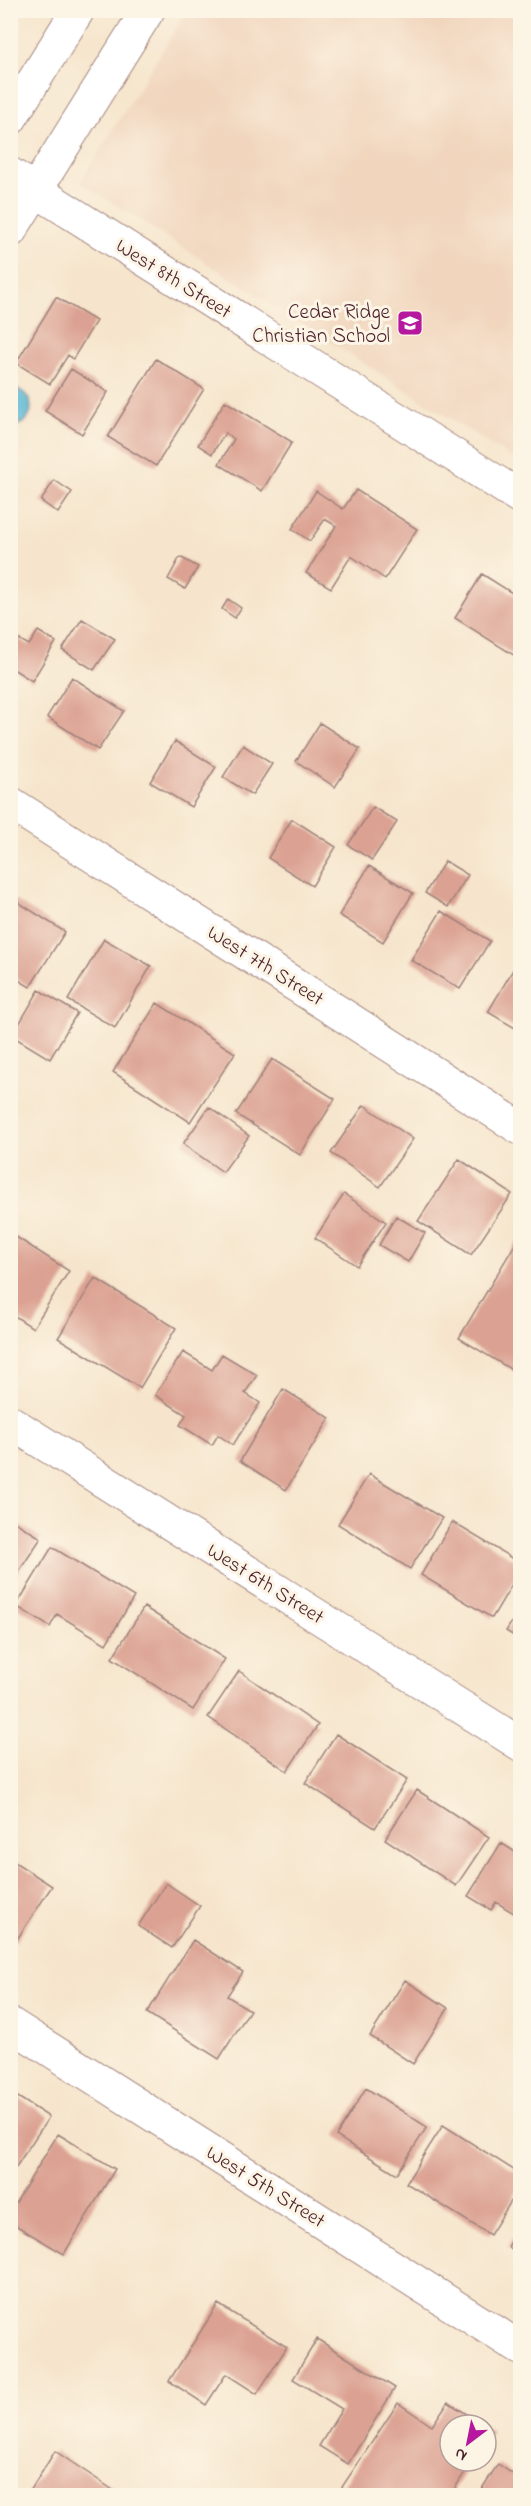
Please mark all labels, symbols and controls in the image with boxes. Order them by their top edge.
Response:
street label: West 8th Street [109,232,237,327]
place label: Cedar Ridge Christian School [252,298,391,352]
school or university icon: Cedar Ridge Christian School [395,308,425,338]
street label: West 7th Street [201,919,329,1015]
street label: West 6th Street [201,1537,329,1633]
street label: West 5th Street [199,2139,331,2236]
north arrow [438,2413,498,2473]
text: N [450,2441,472,2467]

